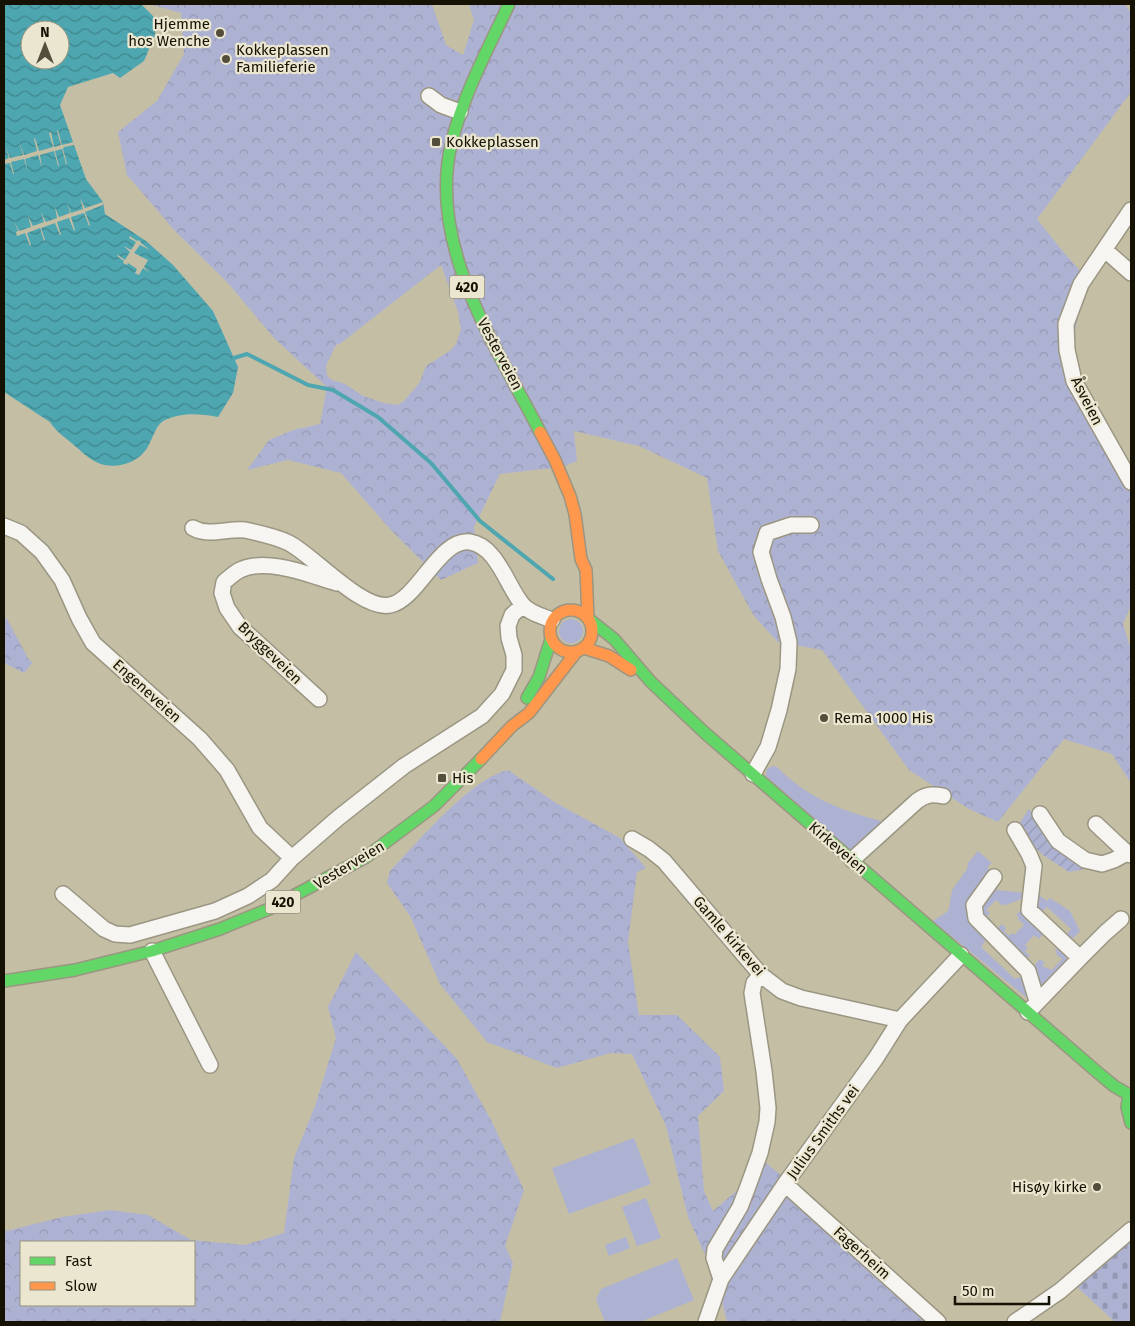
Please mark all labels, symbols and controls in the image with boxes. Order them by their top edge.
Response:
place label: Hjemme hos Wenche [128,15,210,50]
north arrow [20,20,70,70]
text: N [40,24,50,41]
marker: Hjemme hos Wenche [214,27,226,39]
place label: Kokkeplassen Familieferie [236,41,329,76]
marker: Kokkeplassen Familieferie [220,53,232,65]
place label: Kokkeplassen [446,133,539,151]
marker: Kokkeplassen [430,136,442,148]
road number: 420 [450,276,484,298]
street label: Vesterveien [474,315,526,393]
street label: Åsveien [1067,374,1107,428]
street label: Bryggeveien [234,618,306,688]
street label: Engeneveien [109,656,185,726]
place label: Rema 1000 His [834,709,933,727]
marker: Rema 1000 His [818,712,830,724]
place label: His [452,769,473,787]
marker: His [436,772,448,784]
street label: Kirkeveien [805,818,871,878]
street label: Vesterveien [311,837,387,893]
road number: 420 [266,890,300,914]
street label: Gamle kirkevei [689,892,769,980]
street label: Julius Smiths vei [783,1081,863,1183]
place label: Hisøy kirke [1012,1178,1087,1196]
marker: Hisøy kirke [1091,1181,1103,1193]
street label: Fagerheim [830,1223,894,1283]
legend [20,1241,195,1306]
text: Fast [65,1252,92,1270]
scale bar [955,1274,1049,1306]
text: Slow [65,1277,97,1295]
text: 50 m [962,1282,995,1300]

